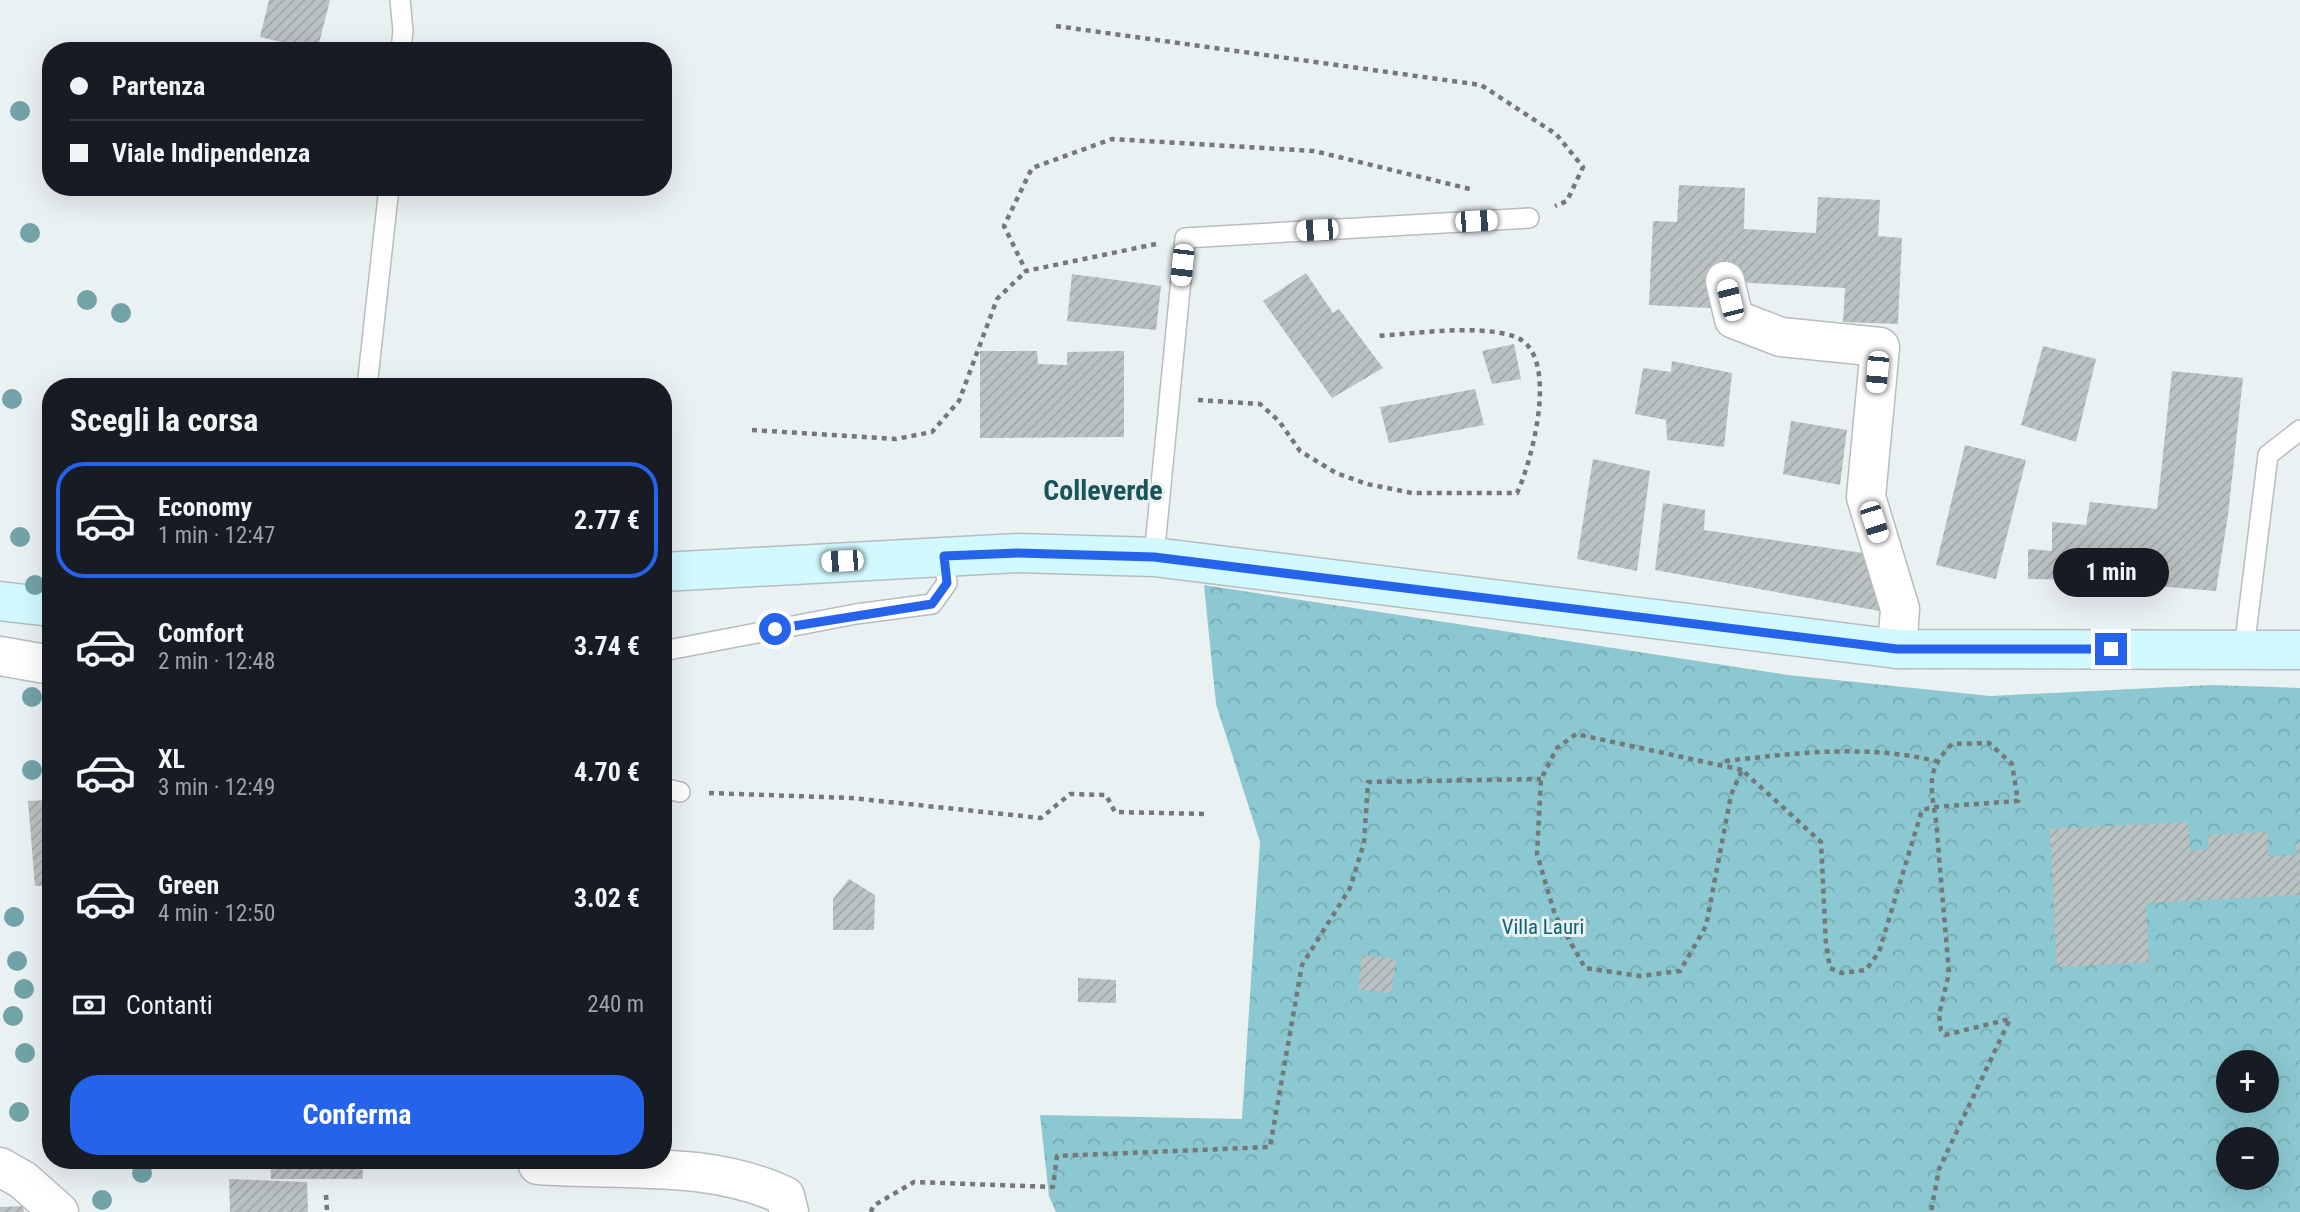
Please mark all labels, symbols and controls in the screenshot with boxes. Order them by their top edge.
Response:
text: Partenza [112,71,205,101]
text: Viale Indipendenza [112,138,310,168]
car [1455,209,1498,233]
car [1296,218,1339,242]
car [1170,243,1195,287]
car [1715,277,1746,323]
car [1865,350,1890,394]
text: Scegli la corsa [70,401,258,439]
district label: Colleverde [1043,474,1163,507]
icon: car [74,489,137,552]
text: Economy [158,492,252,522]
car [1858,499,1891,545]
text: 2.77 € [574,505,640,535]
text: 1 min · 12:47 [158,522,275,549]
callout: 1 min [2053,548,2169,596]
car [821,549,864,573]
text: 1 min [2085,559,2137,586]
route start [759,613,791,645]
icon: car [74,615,137,678]
text: Comfort [158,618,244,648]
text: 3.74 € [574,631,640,661]
route end [2095,633,2127,665]
text: 2 min · 12:48 [158,648,275,675]
icon: car [74,741,137,804]
text: XL [158,744,185,774]
text: 4.70 € [574,757,640,787]
text: 3 min · 12:49 [158,774,275,801]
icon: car [74,867,137,930]
text: Green [158,870,219,900]
text: 3.02 € [574,883,640,913]
text: 4 min · 12:50 [158,900,275,927]
park label: Villa Lauri [1502,915,1584,939]
icon: cash [70,986,108,1024]
text: Contanti [126,990,213,1020]
text: 240 m [587,991,644,1018]
map controls [2216,1050,2279,1190]
button: + [2216,1050,2279,1113]
button: Conferma [70,1075,644,1155]
button: − [2216,1127,2279,1190]

